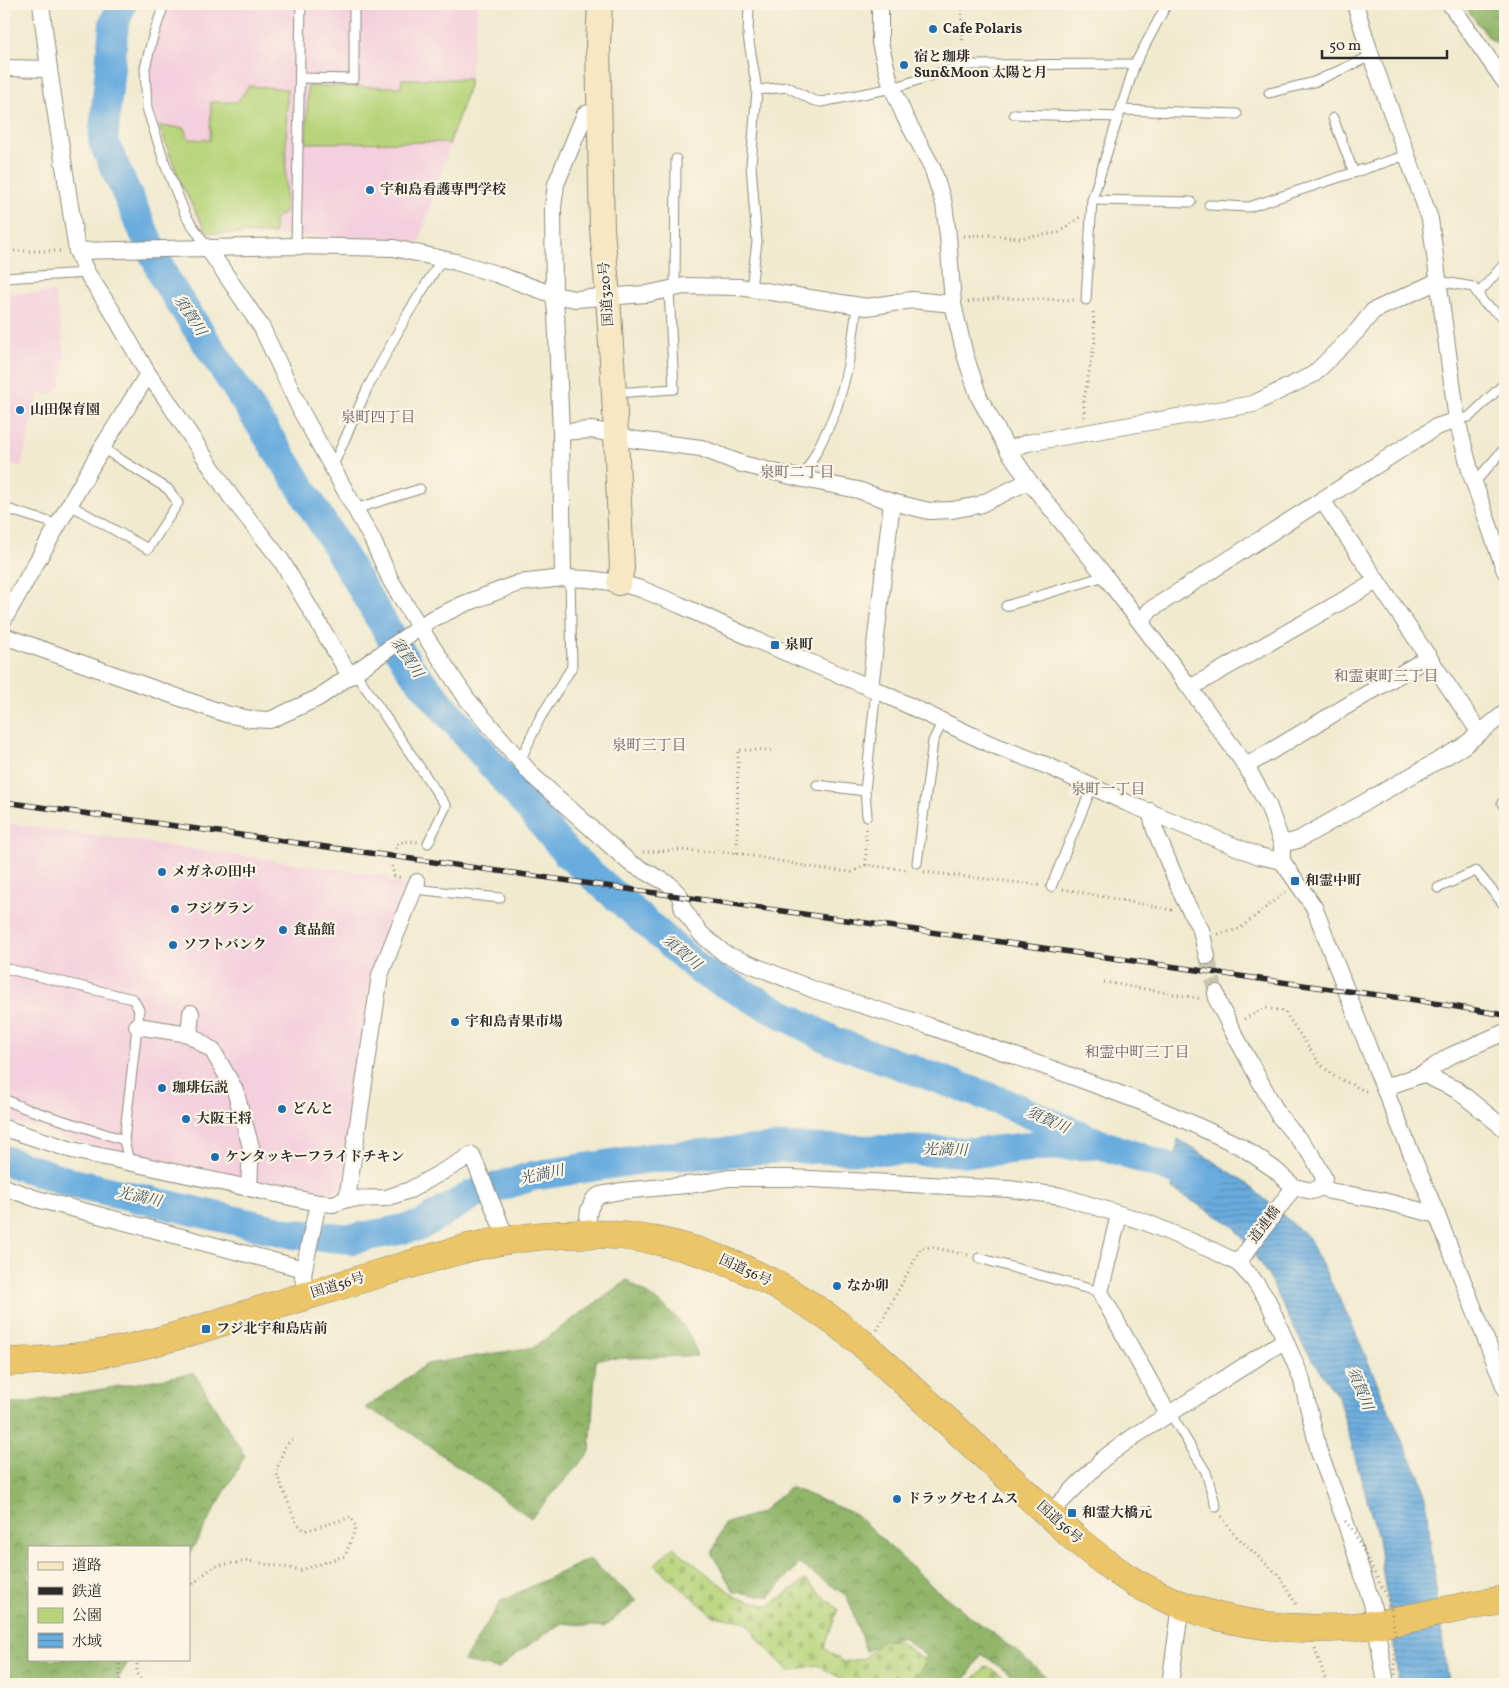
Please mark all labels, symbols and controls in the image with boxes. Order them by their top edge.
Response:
place label: Cafe Polaris [943,20,1022,39]
marker: Cafe Polaris [927,23,939,35]
scale bar [1322,28,1446,60]
text: 50 m [1329,36,1361,57]
place label: 宿と珈琲 Sun&Moon 太陽と月 [914,48,1048,83]
marker: 宿と珈琲 Sun&Moon 太陽と月 [898,59,910,71]
place label: 宇和島看護専門学校 [380,181,506,200]
marker: 宇和島看護専門学校 [364,184,376,196]
street label: 国道320号 [595,261,619,327]
water label: 須賀川 [168,291,211,342]
place label: 山田保育園 [30,401,100,420]
marker: 山田保育園 [14,404,26,416]
district label: 泉町四丁目 [340,408,416,429]
district label: 泉町二丁目 [759,463,835,484]
water label: 須賀川 [385,633,428,684]
place label: 泉町 [785,636,814,655]
marker: 泉町 [769,639,781,651]
district label: 和霊東町三丁目 [1333,667,1439,688]
district label: 泉町三丁目 [611,736,687,757]
district label: 泉町一丁目 [1070,780,1146,801]
place label: メガネの田中 [172,863,256,882]
marker: メガネの田中 [156,866,168,878]
place label: 和霊中町 [1305,872,1362,891]
marker: 和霊中町 [1289,875,1301,887]
place label: フジグラン [185,900,254,919]
marker: フジグラン [169,903,181,915]
place label: 食品館 [293,921,335,940]
marker: 食品館 [277,924,289,936]
water label: 須賀川 [657,930,707,977]
place label: ソフトバンク [183,936,266,955]
marker: ソフトバンク [167,939,179,951]
place label: 宇和島青果市場 [465,1013,563,1032]
marker: 宇和島青果市場 [449,1016,461,1028]
district label: 和霊中町三丁目 [1084,1043,1190,1064]
place label: 珈琲伝説 [172,1079,228,1098]
marker: 珈琲伝説 [156,1082,168,1094]
place label: どんと [292,1100,334,1119]
water label: 須賀川 [1022,1102,1074,1141]
marker: どんと [276,1103,288,1115]
place label: 大阪王将 [196,1110,252,1129]
marker: 大阪王将 [180,1113,192,1125]
water label: 光満川 [922,1140,970,1162]
place label: ケンタッキーフライドチキン [225,1148,404,1167]
marker: ケンタッキーフライドチキン [209,1151,221,1163]
water label: 光満川 [518,1161,568,1191]
water label: 光満川 [115,1183,165,1214]
street label: 道連橋 [1245,1203,1285,1247]
street label: 国道56号 [716,1251,774,1291]
street label: 国道56号 [309,1269,367,1303]
place label: なか卯 [847,1277,889,1296]
marker: なか卯 [831,1280,843,1292]
place label: フジ北宇和島店前 [216,1320,327,1339]
marker: フジ北宇和島店前 [200,1323,212,1335]
water label: 須賀川 [1341,1364,1378,1416]
place label: ドラッグセイムス [907,1490,1018,1509]
marker: ドラッグセイムス [891,1493,903,1505]
street label: 国道56号 [1032,1497,1086,1549]
place label: 和霊大橋元 [1082,1504,1152,1523]
marker: 和霊大橋元 [1066,1507,1078,1519]
legend [28,1546,190,1660]
text: 道路 [72,1556,102,1577]
text: 鉄道 [72,1582,102,1603]
text: 公園 [72,1606,102,1627]
text: 水域 [72,1632,102,1653]

